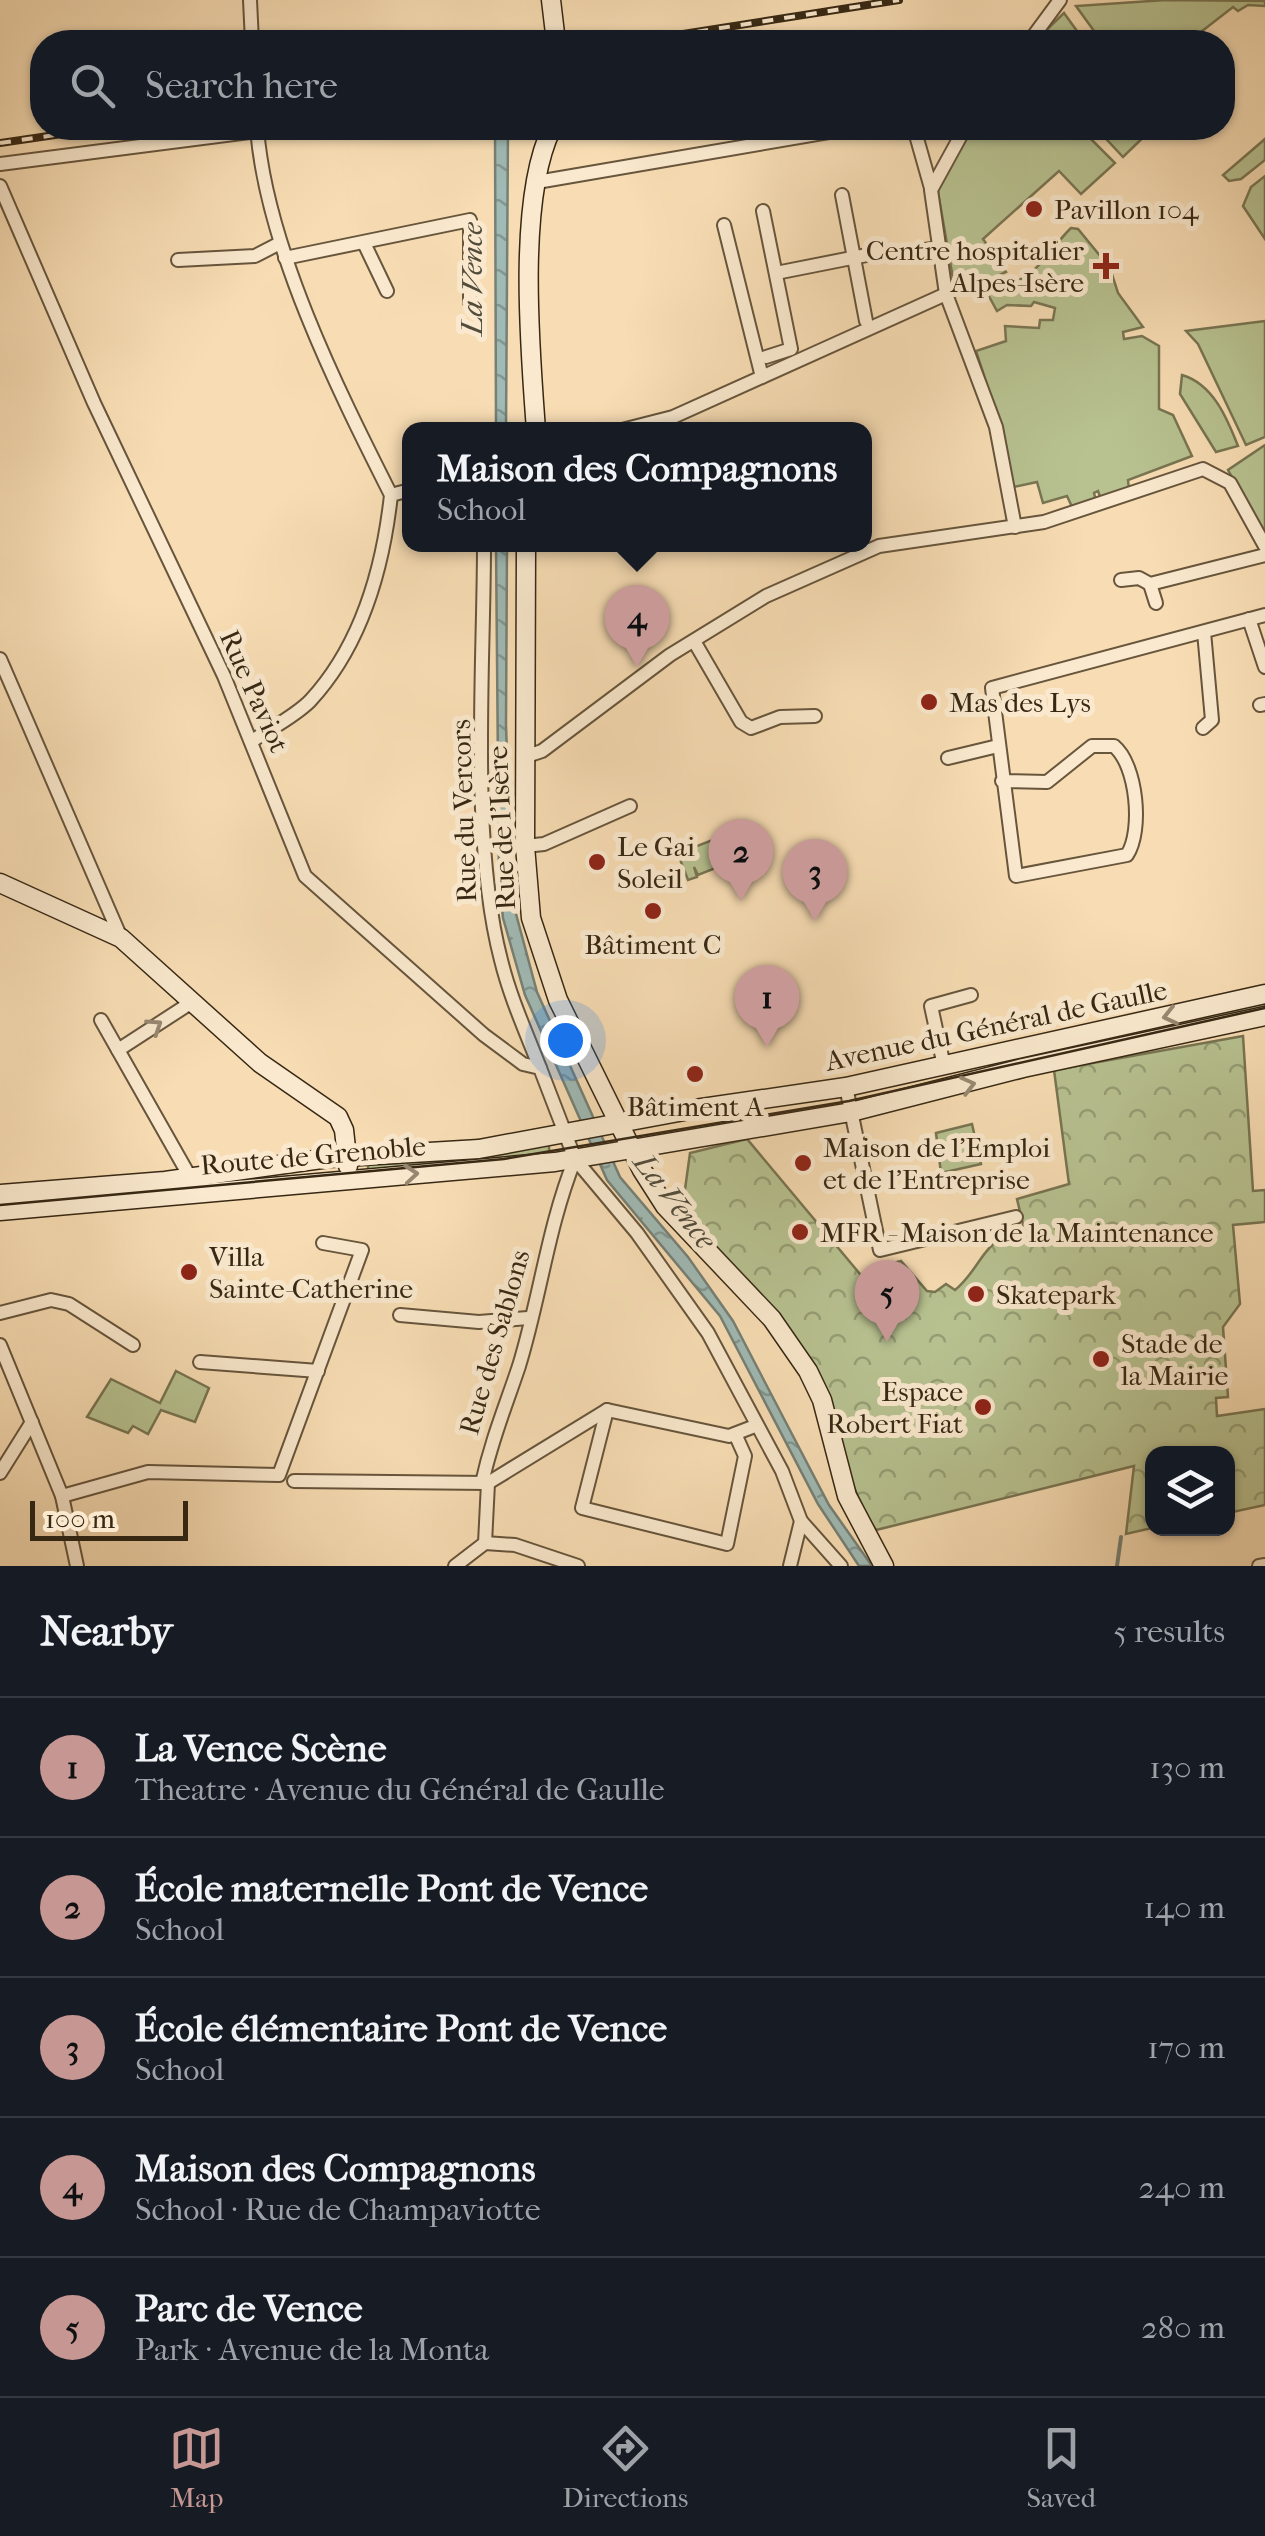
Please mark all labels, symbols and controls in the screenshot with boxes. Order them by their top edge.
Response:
search box [30,30,1235,140]
icon: search [65,58,120,113]
text: Search here [145,63,338,108]
place label: Pavillon 104 [1054,193,1200,226]
marker: Pavillon 104 [1023,198,1045,220]
water label: La Vence [455,222,490,337]
place label: Centre hospitalier Alpes-Isère [866,234,1084,299]
marker: Centre hospitalier Alpes-Isère [1093,253,1119,279]
popup [402,422,872,552]
text: Maison des Compagnons [437,446,837,491]
text: School [437,491,526,528]
pin: 4 [604,584,670,667]
street label: Rue Paviot [213,625,296,758]
place label: Mas des Lys [949,686,1091,719]
marker: Mas des Lys [918,691,940,713]
street label: Rue du Vercors [444,719,483,903]
street label: Rue de l'Isère [481,745,522,911]
pin: 2 [708,818,774,901]
place label: Le Gai Soleil [617,830,695,895]
pin: 3 [782,838,848,921]
marker: Le Gai Soleil [586,851,608,873]
marker: Bâtiment C [642,900,664,922]
place label: Bâtiment C [584,928,722,961]
pin: 1 [734,964,800,1047]
street label: Avenue du Général de Gaulle [821,973,1170,1078]
one-way arrow [1162,1004,1179,1025]
your location [540,1015,591,1066]
one-way arrow [143,1020,162,1038]
marker: Bâtiment A [684,1063,706,1085]
one-way arrow [959,1076,976,1097]
place label: Bâtiment A [627,1090,764,1123]
street label: Route de Grenoble [199,1129,427,1182]
place label: Maison de l'Emploi et de l'Entreprise [823,1131,1050,1196]
water label: La Vence [625,1145,724,1257]
marker: Maison de l'Emploi et de l'Entreprise [792,1152,814,1174]
one-way arrow [403,1164,419,1186]
place label: MFR - Maison de la Maintenance [820,1216,1214,1249]
marker: MFR - Maison de la Maintenance [789,1221,811,1243]
place label: Villa Sainte-Catherine [208,1240,413,1305]
street label: Rue des Sablons [452,1246,537,1438]
pin: 5 [854,1260,920,1342]
marker: Villa Sainte-Catherine [178,1261,200,1283]
place label: Skatepark [996,1278,1116,1311]
marker: Skatepark [965,1283,987,1305]
place label: Stade de la Mairie [1120,1327,1229,1392]
marker: Stade de la Mairie [1090,1348,1112,1370]
place label: Espace Robert Fiat [826,1375,963,1440]
marker: Espace Robert Fiat [972,1396,994,1418]
map controls [1145,1446,1235,1536]
button: layers [1145,1446,1235,1536]
scale bar [30,1496,188,1540]
text: 100 m [45,1502,115,1535]
text: Nearby [40,1607,172,1656]
text: 5 results [1113,1613,1225,1650]
text: La Vence Scène [135,1726,387,1771]
text: 1 [67,1749,78,1786]
text: 130 m [1149,1749,1225,1786]
text: Theatre · Avenue du Général de Gaulle [135,1771,665,1808]
text: École maternelle Pont de Vence [135,1866,648,1911]
text: 2 [64,1889,81,1926]
text: 140 m [1144,1889,1225,1926]
text: School [135,1911,224,1948]
text: École élémentaire Pont de Vence [135,2006,667,2051]
text: 3 [66,2029,79,2066]
text: 170 m [1147,2029,1225,2066]
text: School [135,2051,224,2088]
text: Maison des Compagnons [135,2146,535,2191]
text: 4 [63,2169,82,2206]
text: 240 m [1139,2169,1225,2206]
text: School · Rue de Champaviotte [135,2191,541,2228]
text: Parc de Vence [135,2286,363,2331]
text: 5 [66,2309,79,2346]
text: 280 m [1141,2309,1225,2346]
text: Park · Avenue de la Monta [135,2331,489,2368]
tab: Map [169,2421,224,2514]
tab: Directions [562,2421,688,2514]
tab: Saved [1026,2421,1096,2514]

